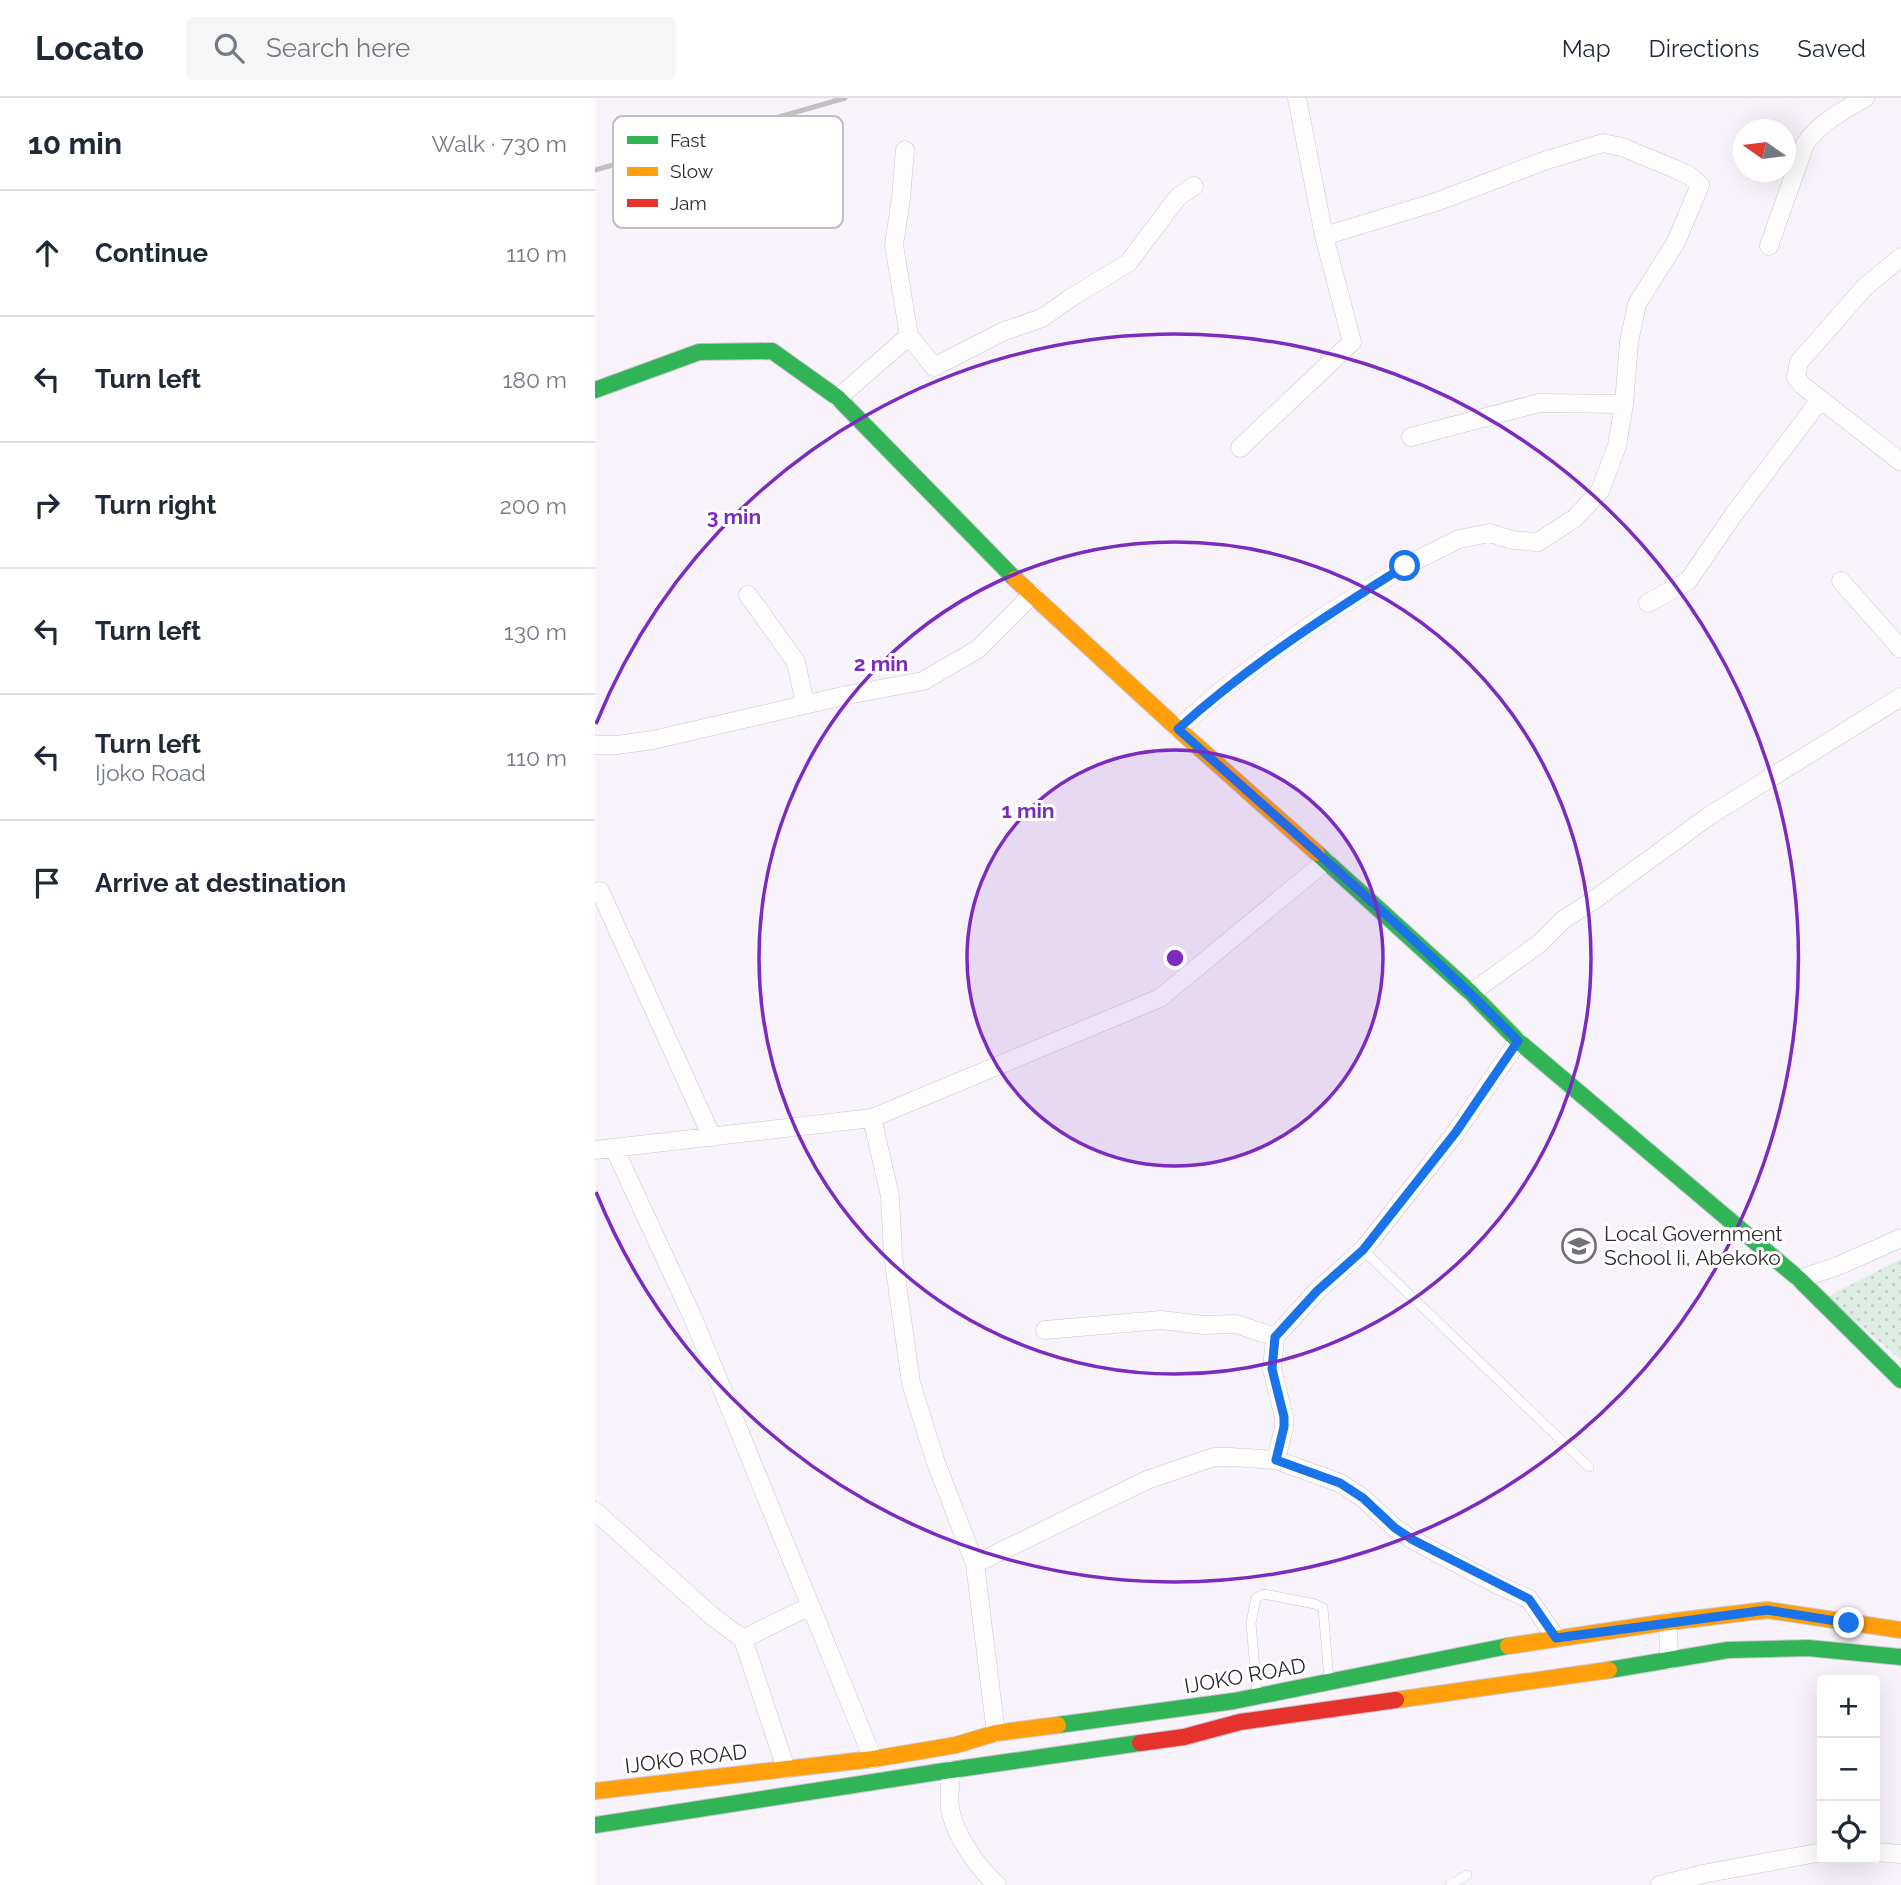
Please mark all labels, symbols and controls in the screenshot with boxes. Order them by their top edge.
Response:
search box [186,17,676,80]
text: Locato [35,29,144,68]
icon: search [210,29,248,67]
text: Search here [266,33,410,63]
text: Map [1562,34,1611,63]
text: Directions [1649,34,1759,63]
text: Saved [1797,34,1866,63]
legend [613,116,843,228]
north arrow [1733,119,1796,182]
text: 10 min [28,126,122,161]
text: Fast [670,129,706,151]
text: Walk · 730 m [431,130,567,157]
text: Slow [670,160,714,182]
text: Jam [670,192,707,214]
icon: ahead [28,234,66,272]
text: Continue [95,238,208,268]
text: 110 m [506,240,567,267]
icon: left [28,360,66,398]
text: Turn left [95,364,201,394]
text: 180 m [502,366,567,393]
icon: right [28,486,66,524]
text: Turn right [95,490,216,520]
text: 200 m [500,492,567,519]
text: 3 min [707,504,761,529]
route start [1389,550,1420,581]
icon: left [28,612,66,650]
text: Turn left [95,616,201,646]
text: 130 m [504,618,567,645]
text: 2 min [854,651,908,676]
text: Turn left [95,729,201,759]
icon: left [28,738,66,776]
text: 110 m [506,744,567,771]
text: Ijoko Road [95,759,206,786]
text: 1 min [1001,798,1055,823]
icon: arrive [28,864,66,902]
text: Arrive at destination [95,868,346,898]
centre of rings [1163,946,1187,970]
place label: Local Government School Ii, Abekoko [1604,1221,1783,1270]
school or university icon: Local Government School Ii, Abekoko [1560,1227,1598,1265]
route end [1833,1607,1864,1638]
street label: IJOKO ROAD [1182,1653,1308,1699]
map controls [1817,1675,1880,1864]
button: + [1817,1675,1880,1738]
button: − [1817,1738,1880,1801]
street label: IJOKO ROAD [623,1739,749,1778]
button: locate [1817,1801,1880,1864]

